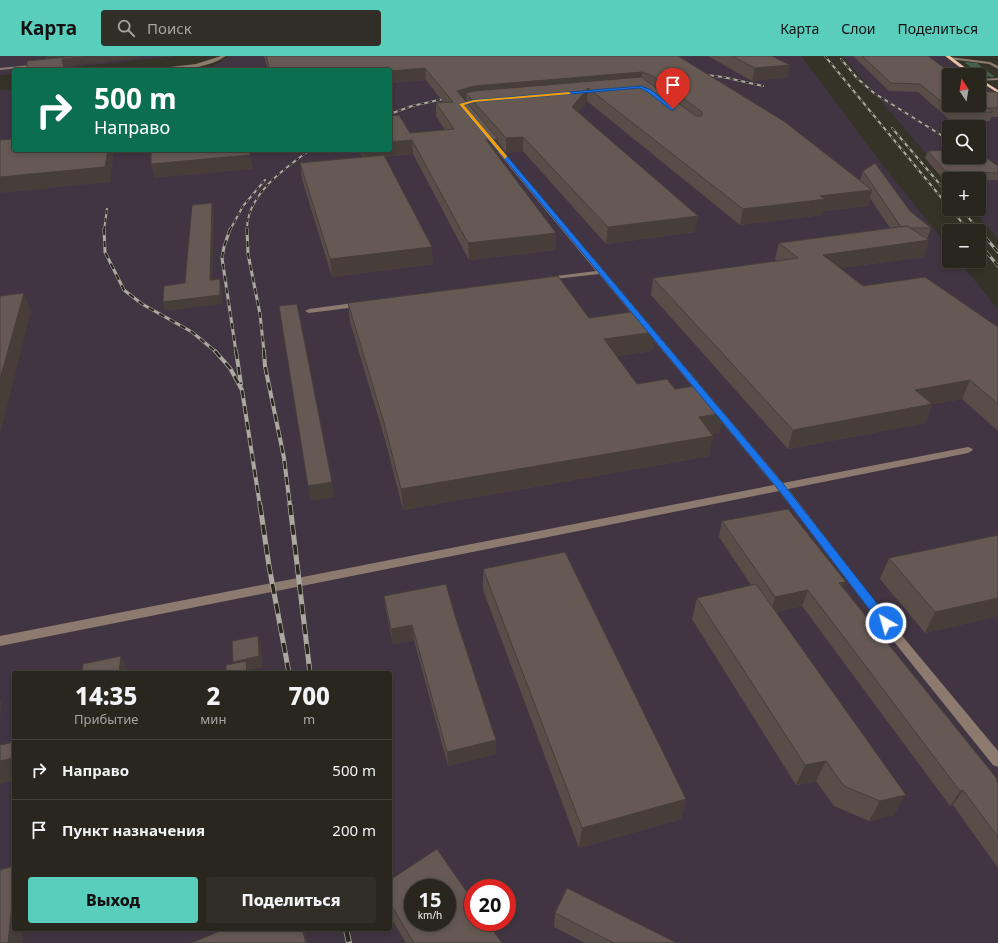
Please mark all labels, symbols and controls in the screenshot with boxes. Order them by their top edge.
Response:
search box [101,10,381,46]
text: Карта [20,15,77,41]
icon: search [115,17,137,39]
text: Поиск [147,18,192,38]
text: Карта [780,19,819,38]
text: Слои [841,19,875,38]
text: Поделиться [897,19,978,38]
pin [656,68,690,109]
north arrow [942,68,986,112]
map controls [942,68,986,268]
icon: arrive [662,74,684,96]
text: 500 m [94,79,177,117]
icon: right [28,84,80,136]
text: Направо [94,115,170,139]
button: search [942,120,986,164]
button: + [942,172,986,216]
button: − [942,224,986,268]
position arrow [865,602,907,644]
text: 14:35 [75,679,137,712]
text: 2 [206,679,220,712]
text: 700 [288,679,330,712]
text: Прибытие [74,710,138,728]
text: мин [200,710,226,728]
text: m [303,710,315,728]
icon: right [28,759,50,781]
text: Направо [62,760,129,780]
text: 500 m [332,760,376,780]
icon: arrive [28,819,50,841]
text: Пункт назначения [62,820,205,840]
text: 200 m [332,820,376,840]
button: Выход [28,877,198,923]
button: Поделиться [206,877,376,923]
speed limit sign: 20 [464,879,516,931]
text: 15 [419,886,441,913]
text: km/h [418,908,442,922]

